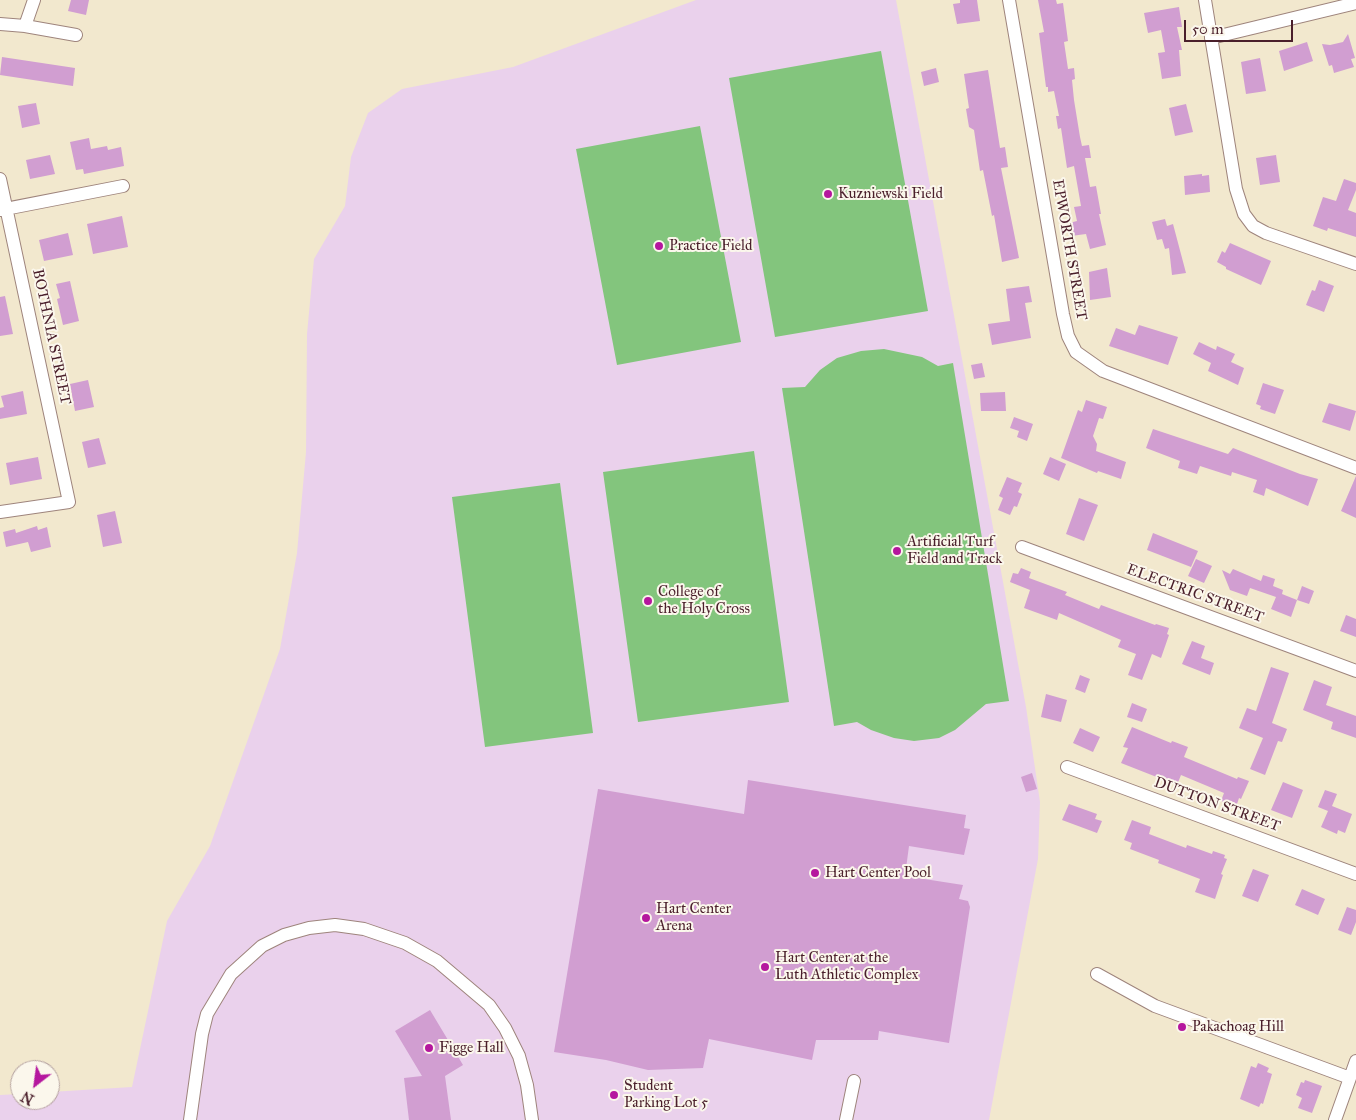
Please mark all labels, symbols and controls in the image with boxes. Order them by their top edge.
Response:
scale bar [1186,10,1295,42]
text: 50 m [1192,20,1224,38]
street label: EPWORTH STREET [1048,178,1090,322]
place label: Kuzniewski Field [838,185,943,203]
marker: Kuzniewski Field [822,188,834,200]
place label: Practice Field [669,237,753,255]
marker: Practice Field [653,240,665,252]
street label: BOTHNIA STREET [28,267,74,407]
place label: Artificial Turf Field and Track [907,533,1002,568]
marker: Artificial Turf Field and Track [891,545,903,557]
street label: ELECTRIC STREET [1124,561,1266,627]
place label: College of the Holy Cross [658,583,750,618]
marker: College of the Holy Cross [642,595,654,607]
street label: DUTTON STREET [1152,774,1282,836]
place label: Hart Center Pool [825,864,931,882]
marker: Hart Center Pool [809,867,821,879]
place label: Hart Center Arena [656,900,731,935]
marker: Hart Center Arena [640,912,652,924]
place label: Hart Center at the Luth Athletic Complex [775,949,919,984]
marker: Hart Center at the Luth Athletic Complex [759,961,771,973]
place label: Pakachoag Hill [1192,1018,1284,1036]
marker: Pakachoag Hill [1176,1021,1188,1033]
place label: Figge Hall [439,1039,504,1057]
marker: Figge Hall [423,1042,435,1054]
north arrow [10,1060,60,1110]
place label: Student Parking Lot 5 [624,1077,708,1112]
text: N [18,1087,37,1108]
marker: Student Parking Lot 5 [608,1089,620,1101]

